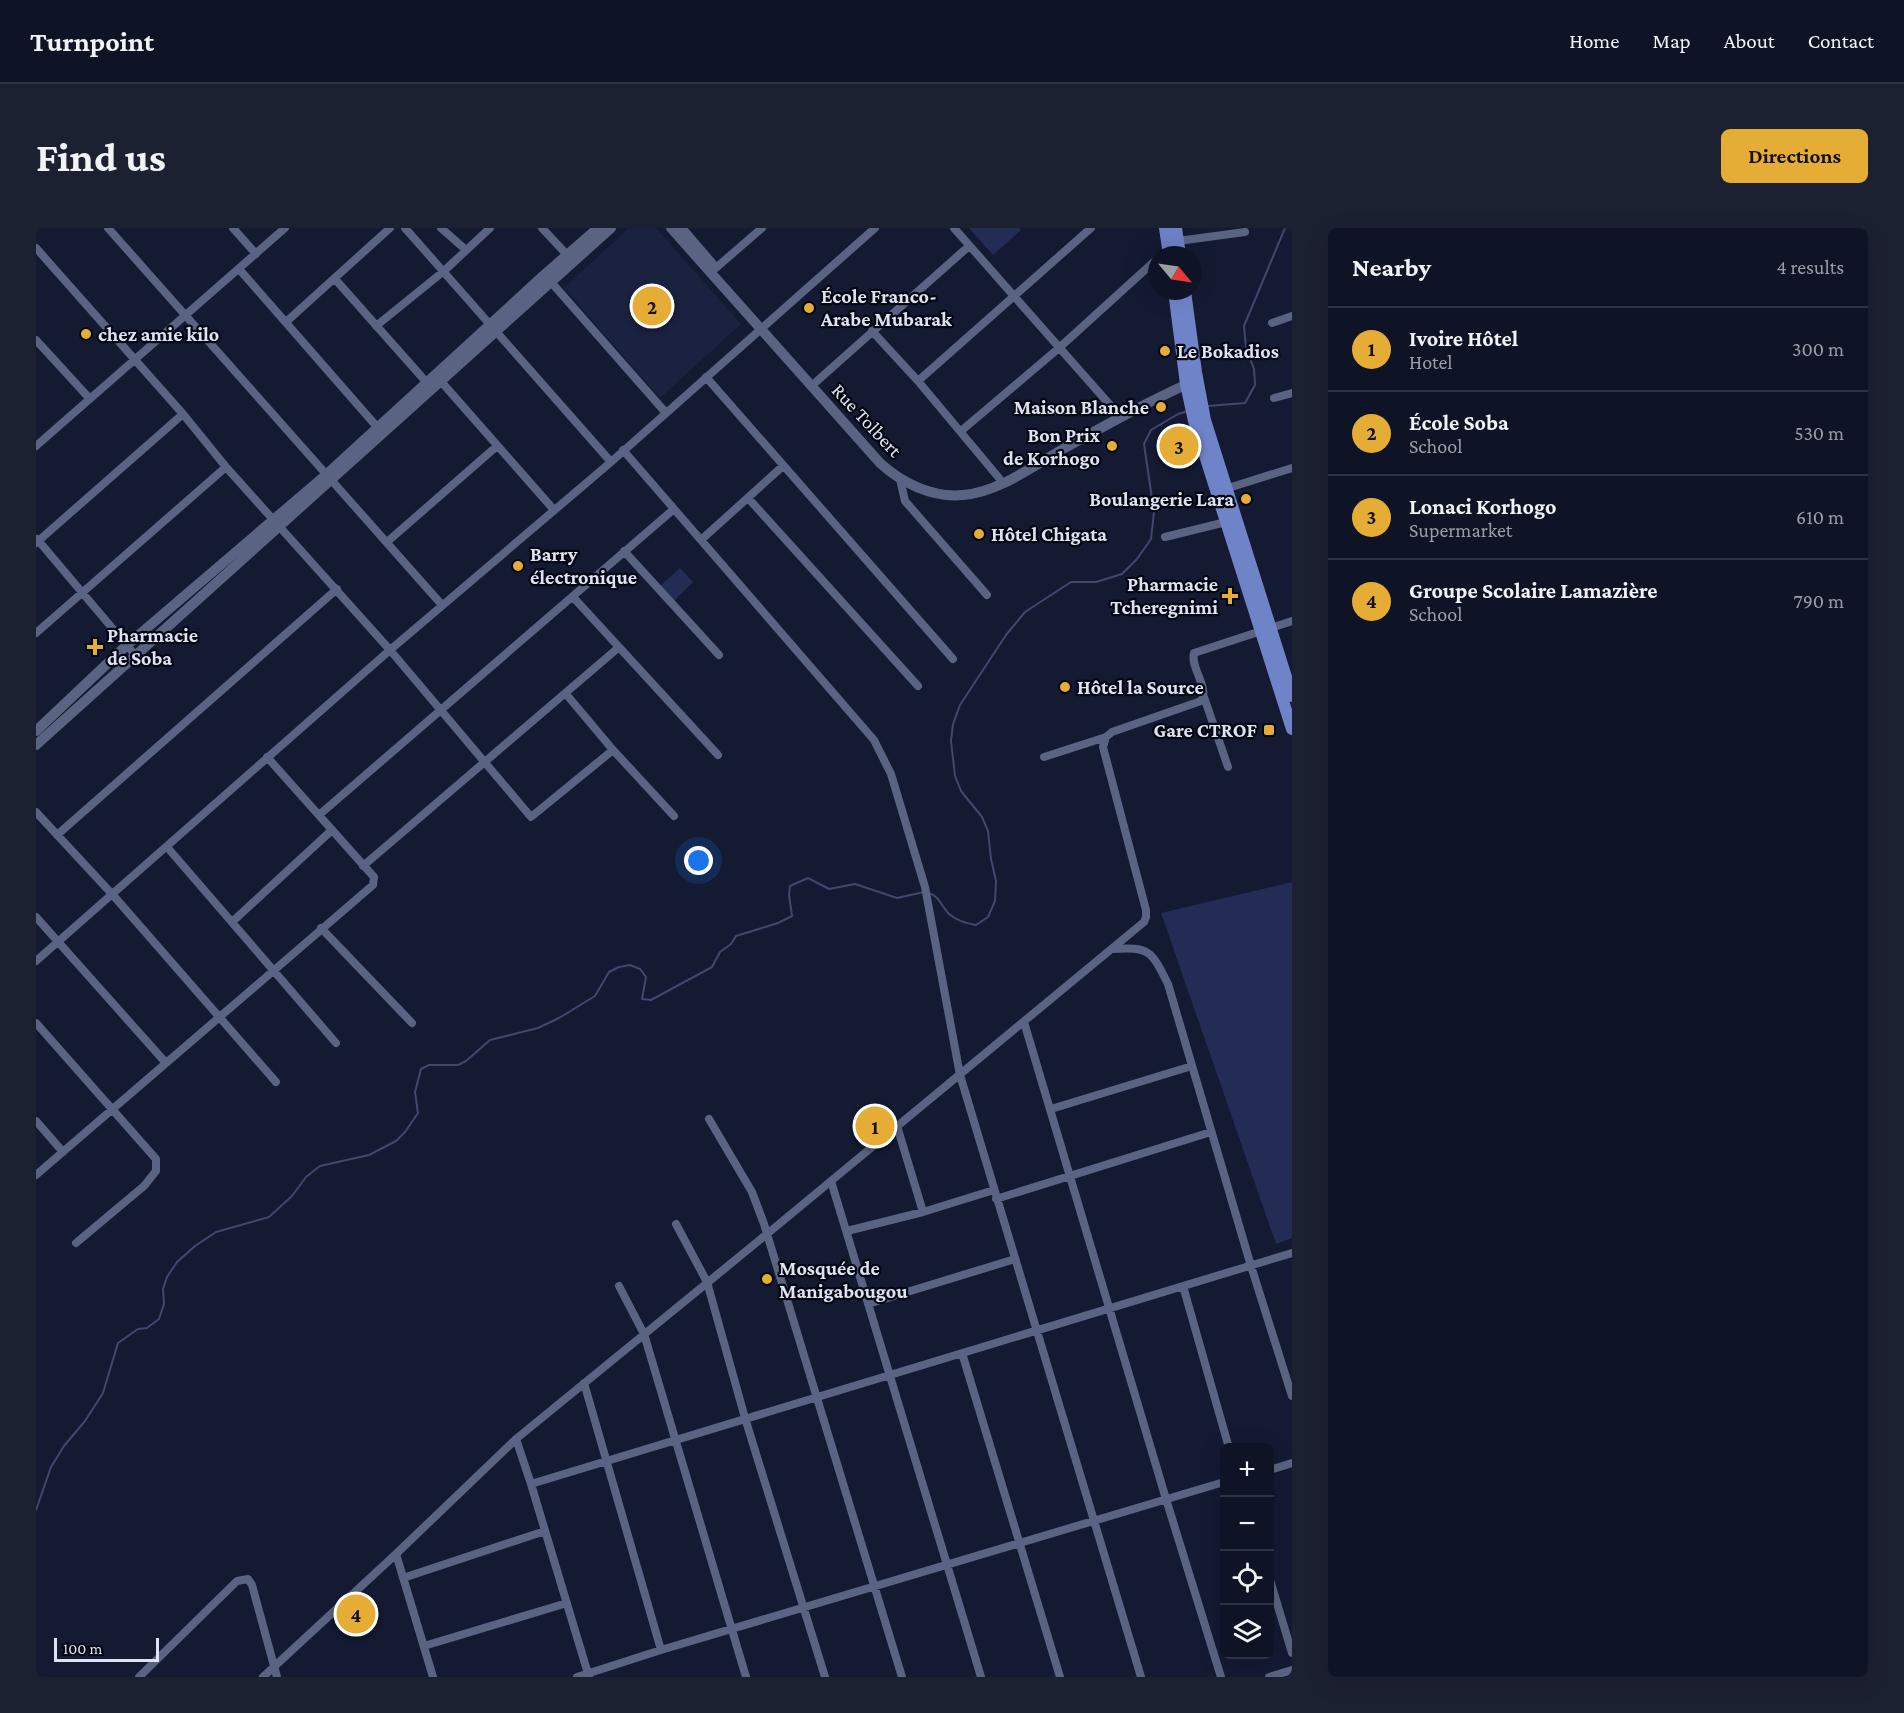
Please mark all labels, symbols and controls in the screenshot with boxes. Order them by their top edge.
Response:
text: Turnpoint [30,26,154,57]
text: Home [1569,29,1619,53]
text: Map [1652,29,1691,53]
text: About [1724,29,1775,53]
text: Contact [1808,29,1874,53]
button: Directions [1721,129,1868,183]
text: Find us [36,133,166,180]
north arrow [1148,246,1202,300]
text: Nearby [1352,253,1431,282]
text: 4 results [1777,256,1844,278]
pin: 2 [632,284,672,328]
place label: École Franco- Arabe Mubarak [820,285,953,330]
marker: École Franco- Arabe Mubarak [802,301,816,315]
place label: chez amie kilo [98,323,219,345]
text: Ivoire Hôtel [1409,326,1518,351]
marker: chez amie kilo [79,327,93,341]
text: 1 [1368,338,1375,360]
text: 300 m [1792,338,1844,360]
place label: Le Bokadios [1177,340,1279,362]
marker: Le Bokadios [1158,344,1172,358]
text: Hotel [1409,351,1453,373]
street label: Rue Tolbert [828,379,907,461]
place label: Maison Blanche [1014,396,1149,418]
marker: Maison Blanche [1154,400,1168,414]
text: École Soba [1409,410,1509,435]
text: 2 [1366,422,1377,444]
text: 530 m [1794,422,1844,444]
place label: Bon Prix de Korhogo [1003,424,1101,469]
pin: 3 [1160,424,1198,468]
text: School [1409,435,1462,457]
marker: Bon Prix de Korhogo [1105,439,1119,453]
place label: Boulangerie Lara [1089,488,1234,510]
marker: Boulangerie Lara [1239,492,1253,506]
text: Lonaci Korhogo [1409,494,1556,519]
text: 3 [1367,506,1376,528]
text: 610 m [1796,506,1844,528]
text: Supermarket [1409,519,1512,541]
place label: Hôtel Chigata [991,523,1107,545]
marker: Hôtel Chigata [972,527,986,541]
place label: Barry électronique [530,543,637,588]
marker: Barry électronique [511,559,525,573]
place label: Pharmacie Tcheregnimi [1110,573,1218,618]
text: Groupe Scolaire Lamazière [1409,578,1657,603]
marker: Pharmacie Tcheregnimi [1223,589,1237,603]
text: 4 [1366,590,1377,612]
text: 790 m [1793,590,1844,612]
text: School [1409,603,1462,625]
place label: Pharmacie de Soba [107,624,198,669]
marker: Pharmacie de Soba [88,640,102,654]
place label: Hôtel la Source [1077,676,1204,698]
marker: Hôtel la Source [1058,680,1072,694]
place label: Gare CTROF [1153,719,1257,741]
marker: Gare CTROF [1262,723,1276,737]
your location [684,846,713,875]
pin: 1 [856,1104,894,1148]
place label: Mosquée de Manigabougou [779,1257,908,1302]
marker: Mosquée de Manigabougou [760,1272,774,1286]
map controls [1220,1443,1274,1659]
button: + [1220,1443,1274,1497]
button: − [1220,1497,1274,1551]
button: locate [1220,1551,1274,1605]
pin: 4 [336,1592,376,1636]
button: layers [1220,1605,1274,1659]
scale bar [54,1635,159,1662]
text: 100 m [63,1640,102,1657]

